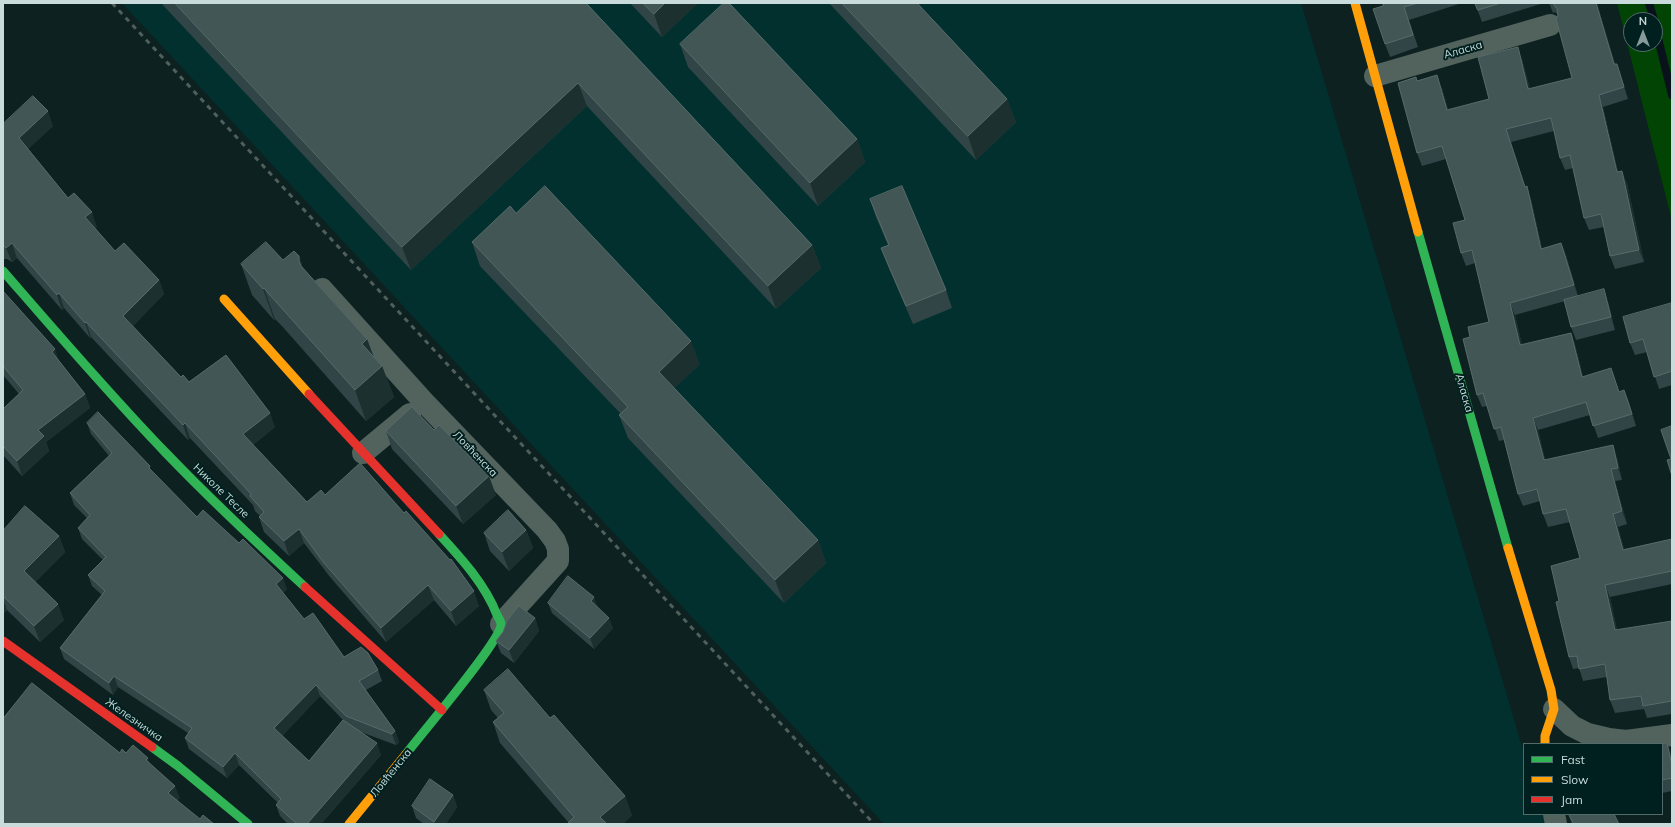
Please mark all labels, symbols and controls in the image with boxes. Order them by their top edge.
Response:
north arrow [1623,12,1663,52]
text: N [1639,14,1647,28]
street label: Аласка [1442,38,1484,62]
street label: Аласка [1452,372,1476,414]
street label: Ловћенска [450,428,500,480]
street label: Николе Тесле [190,461,252,521]
street label: Железничка [103,695,165,745]
legend [1523,743,1663,815]
street label: Ловћенска [368,746,414,800]
text: Fast [1561,752,1585,767]
text: Slow [1561,772,1589,787]
text: Jam [1561,792,1583,807]

